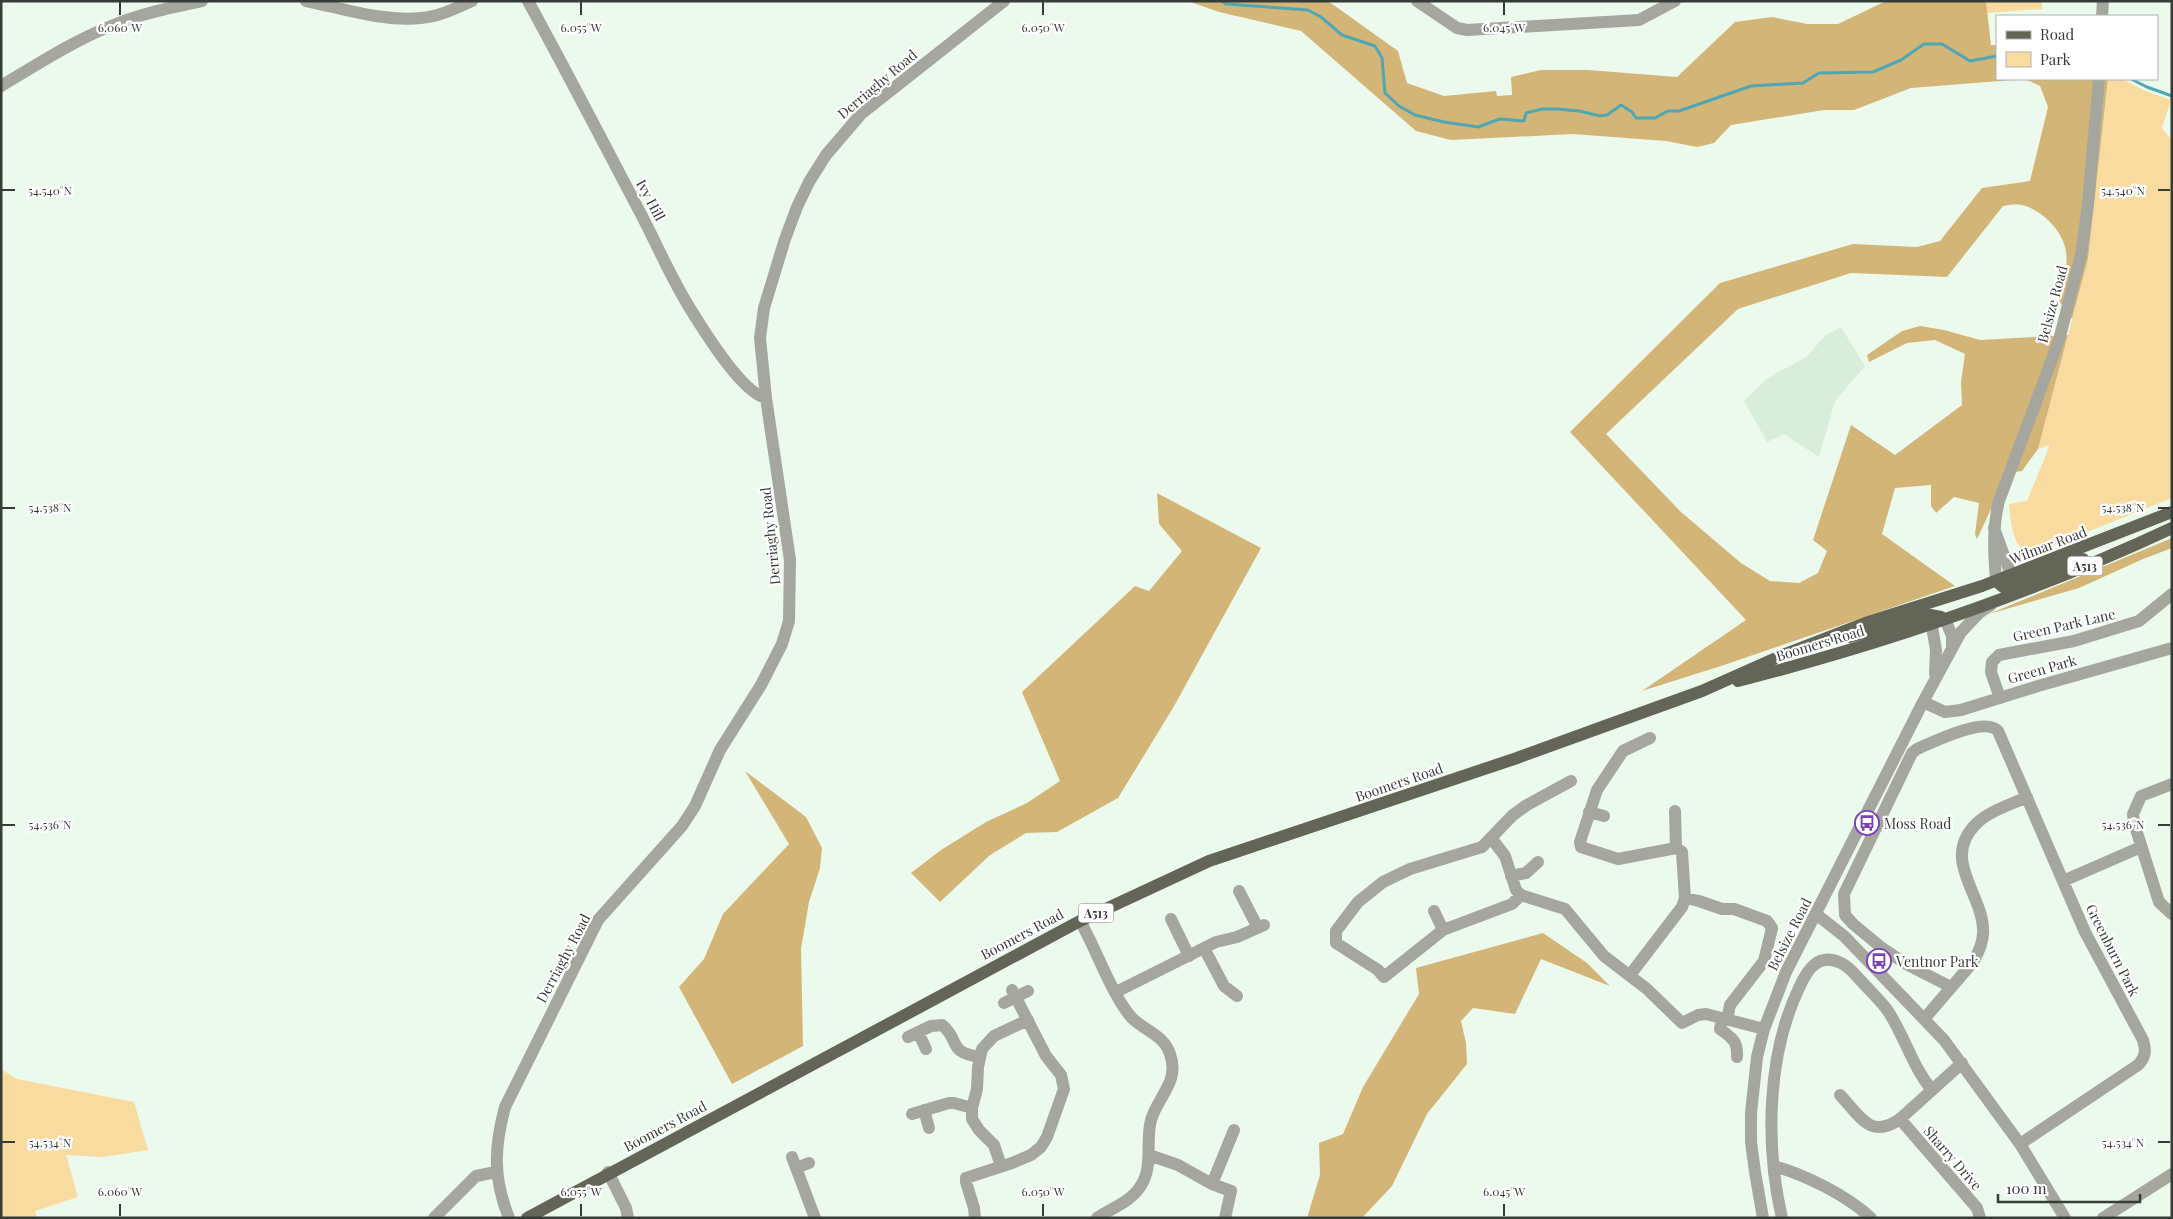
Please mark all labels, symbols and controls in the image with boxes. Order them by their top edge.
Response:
legend [1996,15,2158,80]
text: 6.060°W [98,19,142,35]
text: 6.055°W [560,19,602,35]
text: 6.050°W [1021,19,1065,35]
text: 6.045°W [1483,19,1525,35]
text: Road [2040,24,2074,44]
street label: Derriaghy Road [833,45,921,123]
text: Park [2040,49,2072,69]
street label: Ivy Hill [632,176,670,224]
text: 54.540°N [28,182,73,198]
text: 54.540°N [2101,182,2146,198]
street label: Belsize Road [2033,263,2071,345]
street label: Derriaghy Road [755,486,785,586]
text: 54.538°N [28,499,72,515]
text: 54.538°N [2101,499,2145,515]
street label: Wilmar Road [2006,522,2089,569]
road number: A513 [2068,556,2102,576]
street label: Green Park Lane [2011,604,2117,646]
street label: Boomers Road [1774,621,1866,665]
street label: Green Park [2005,650,2079,688]
street label: Boomers Road [1353,758,1445,806]
bus stop icon: Moss Road [1854,810,1880,836]
place label: Moss Road [1884,814,1951,833]
text: 54.536°N [29,816,72,832]
text: 54.536°N [2102,816,2145,832]
street label: Belsize Road [1763,894,1815,974]
street label: Greenburn Park [2082,901,2145,1000]
street label: Boomers Road [977,904,1067,964]
road number: A513 [1078,904,1114,922]
street label: Derriaghy Road [532,910,594,1006]
bus stop icon: Ventnor Park [1866,948,1892,974]
place label: Ventnor Park [1895,952,1979,971]
street label: Boomers Road [620,1096,710,1156]
street label: Sharry Drive [1920,1122,1986,1194]
text: 54.534°N [29,1134,72,1150]
text: 54.534°N [2102,1134,2145,1150]
scale bar [1998,1172,2140,1204]
text: 100 m [2006,1178,2047,1198]
text: 6.060°W [98,1183,142,1199]
text: 6.055°W [560,1183,602,1199]
text: 6.050°W [1021,1183,1065,1199]
text: 6.045°W [1483,1183,1525,1199]

